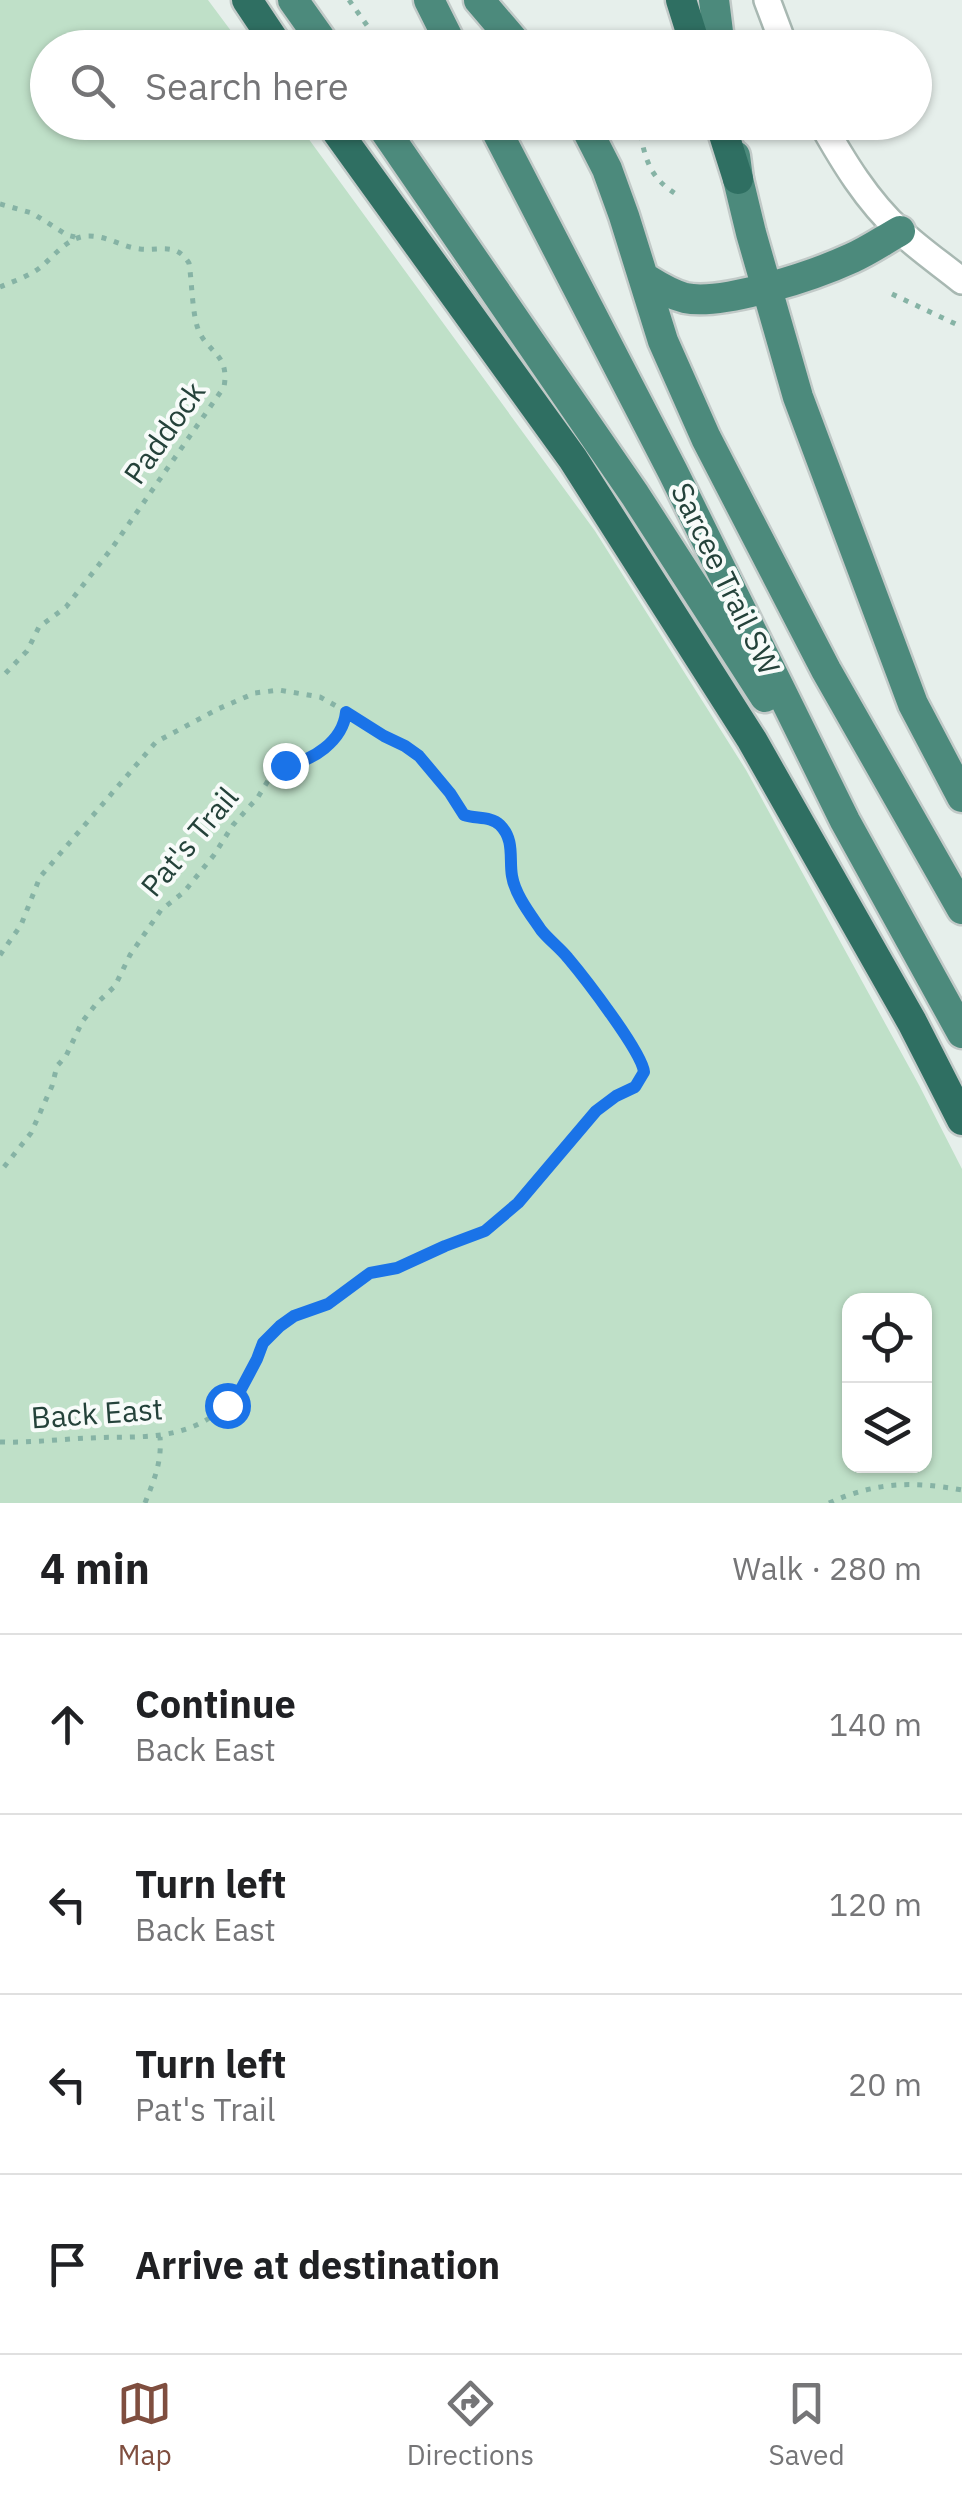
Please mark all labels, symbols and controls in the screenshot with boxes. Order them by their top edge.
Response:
search box [30,30,932,140]
icon: search [65,58,120,113]
text: Search here [145,61,349,110]
street label: Paddock [114,373,213,491]
street label: Sarcee Trail SW [663,476,790,681]
route end [263,743,309,789]
street label: Pat's Trail [132,778,246,904]
map controls [842,1293,932,1473]
button: locate [842,1293,932,1383]
route start [205,1383,251,1429]
button: layers [842,1383,932,1473]
street label: Back East [30,1388,164,1437]
text: 4 min [40,1541,150,1596]
text: Walk · 280 m [733,1547,922,1589]
text: Continue [135,1679,296,1728]
icon: ahead [40,1697,95,1752]
text: 140 m [829,1703,922,1745]
text: Back East [135,1728,276,1770]
text: Turn left [135,1859,286,1908]
icon: left [40,1877,95,1932]
text: 120 m [829,1883,922,1925]
text: Back East [135,1908,276,1950]
text: Turn left [135,2039,286,2088]
icon: left [40,2057,95,2112]
text: 20 m [848,2063,922,2105]
text: Pat's Trail [135,2088,276,2130]
icon: arrive [40,2237,95,2292]
text: Arrive at destination [135,2240,500,2289]
tab: Map [117,2376,172,2473]
tab: Directions [407,2376,534,2473]
tab: Saved [769,2376,845,2473]

